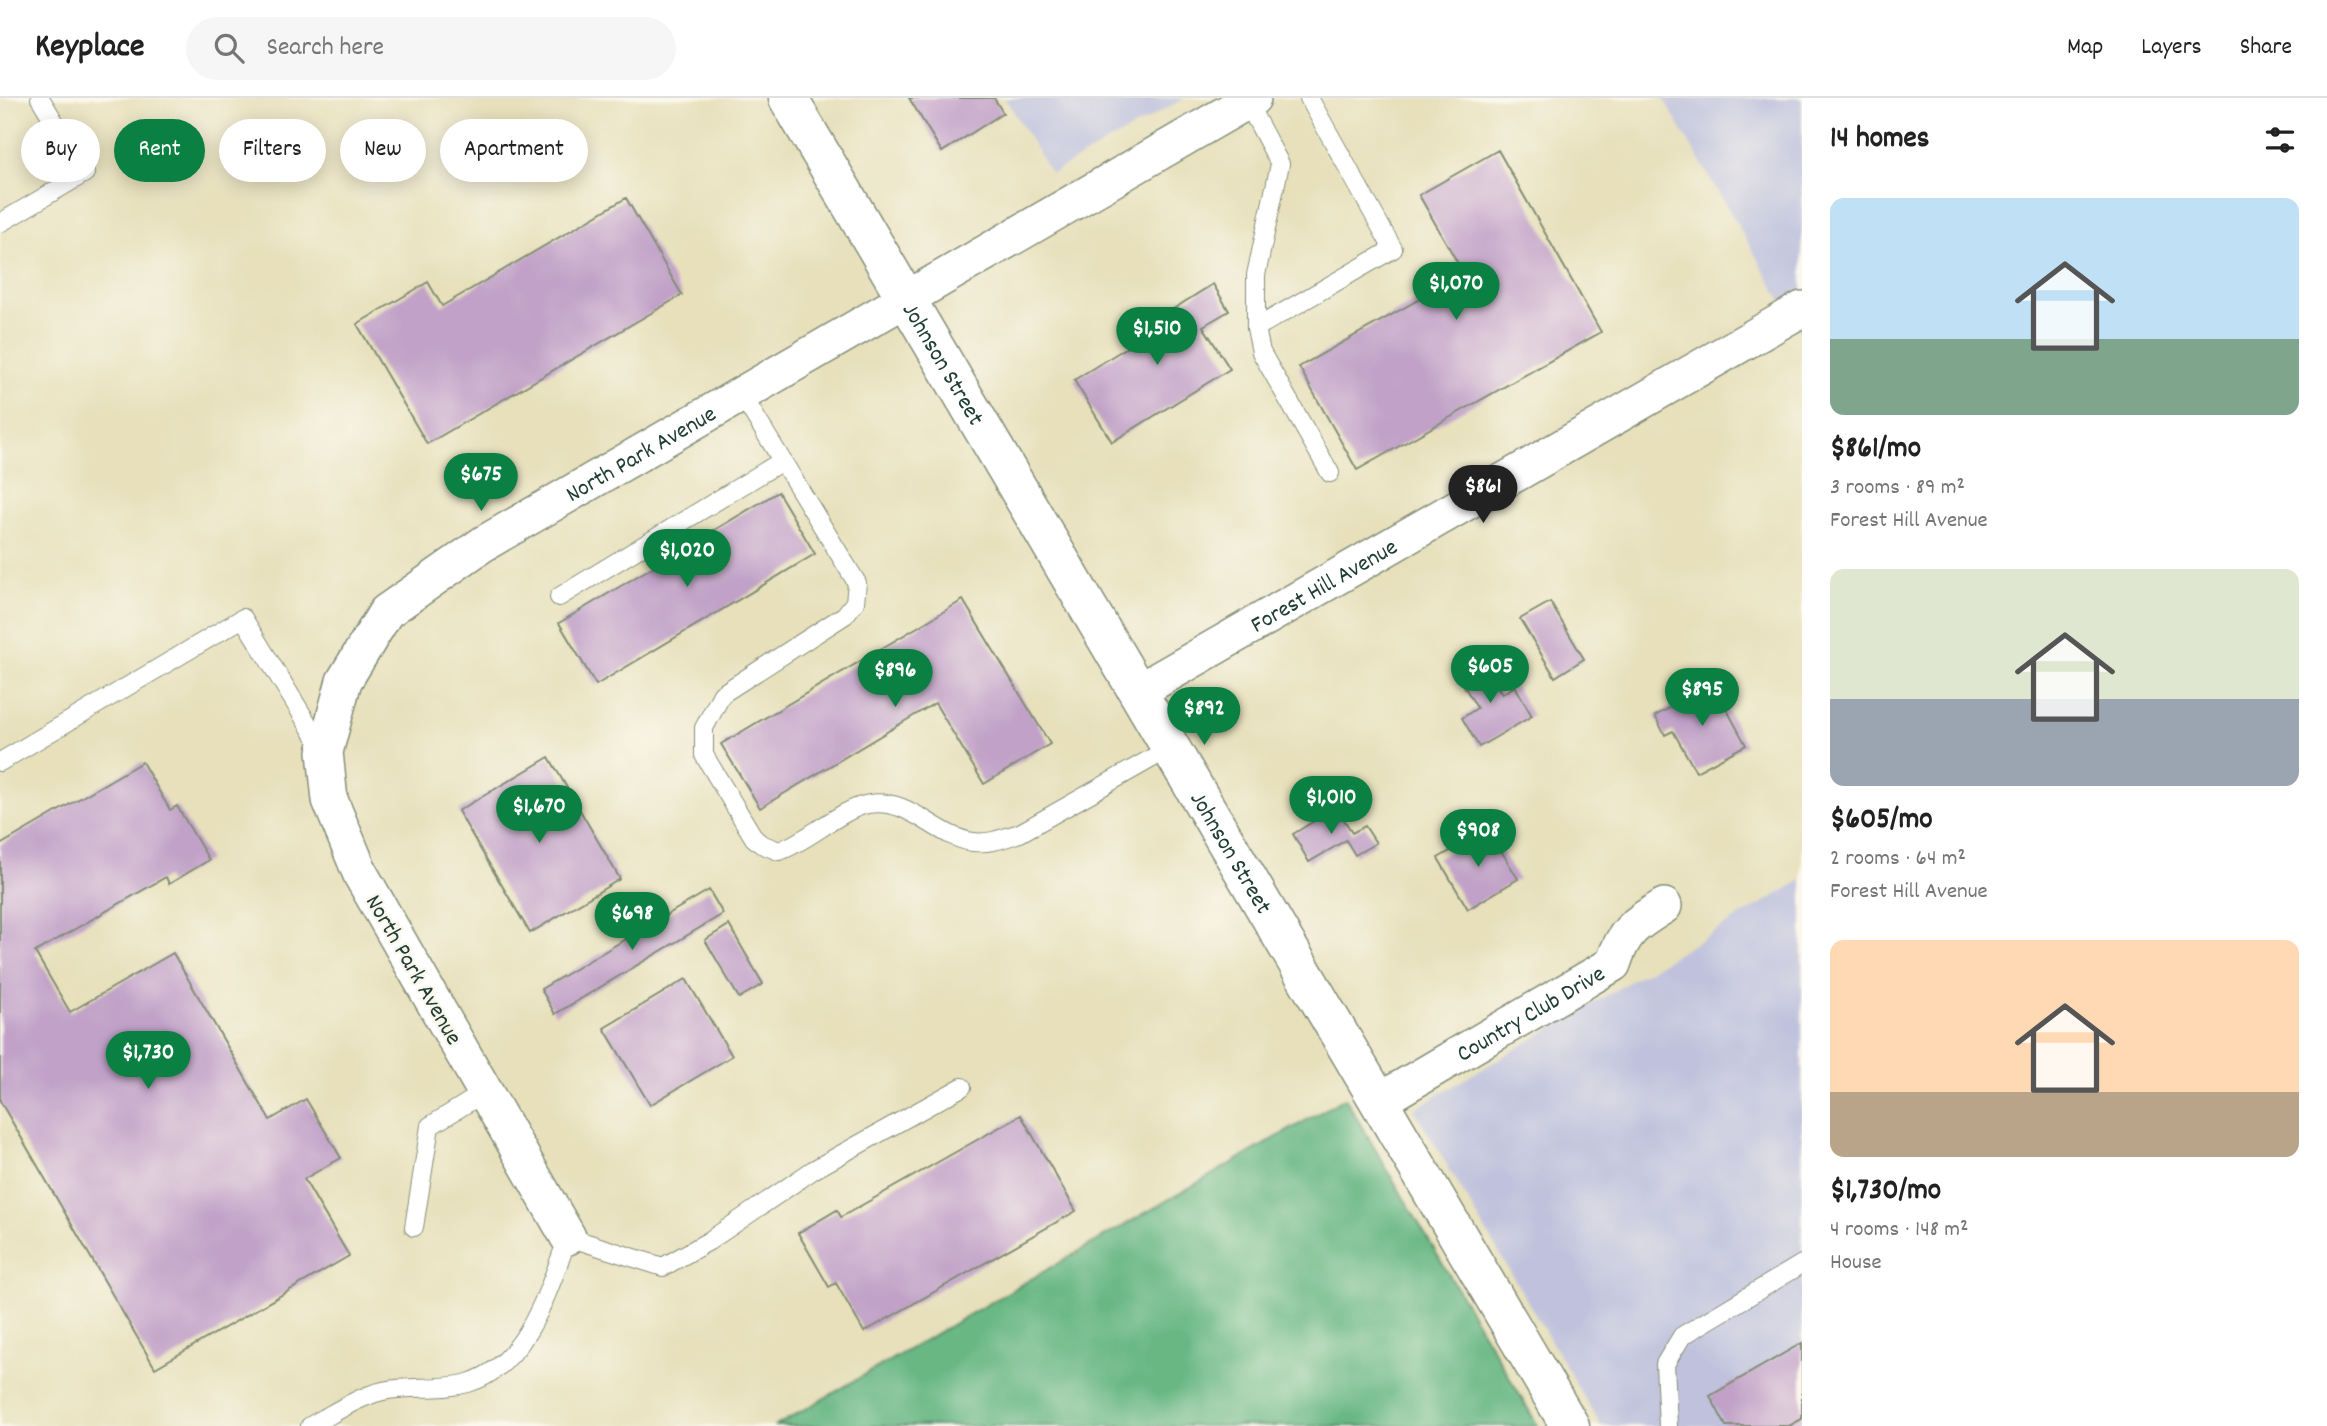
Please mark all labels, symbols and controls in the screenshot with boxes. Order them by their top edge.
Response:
search box [186,17,676,80]
text: Keyplace [35,25,144,72]
icon: search [210,29,248,67]
text: Search here [266,30,384,67]
text: Map [2067,31,2103,65]
text: Layers [2141,31,2202,65]
text: Share [2240,31,2292,65]
chip: Buy [21,119,100,182]
chip: Rent [114,119,205,182]
chip: Filters [219,119,326,182]
chip: New [340,119,426,182]
chip: Apartment [440,119,588,182]
text: 14 homes [1830,119,1929,162]
icon: filters [2261,121,2299,159]
icon: home [2002,243,2128,369]
pin: $1,070 [1399,262,1513,322]
text: $1,070 [1429,268,1483,301]
street label: Johnson Street [892,297,991,433]
pin: $1,510 [1100,308,1214,367]
text: $1,510 [1132,313,1182,346]
street label: North Park Avenue [560,398,723,513]
text: $861/mo [1830,429,1921,472]
pin: $675 [440,454,522,513]
text: $675 [460,459,502,492]
pin: $861 [1442,466,1524,525]
text: $861 [1464,471,1502,504]
text: 3 rooms · 89 m² [1830,472,1965,505]
text: Forest Hill Avenue [1830,505,1988,538]
pin: $1,020 [630,530,744,589]
street label: Forest Hill Avenue [1245,531,1405,643]
text: $1,020 [659,535,715,568]
icon: home [2002,614,2128,740]
pin: $605 [1449,646,1531,705]
pin: $896 [854,650,936,709]
text: $605 [1467,651,1513,684]
text: $896 [874,655,916,688]
pin: $895 [1661,668,1743,728]
text: $895 [1681,674,1723,707]
pin: $892 [1163,688,1245,747]
text: $892 [1183,693,1225,726]
pin: $1,010 [1274,776,1388,836]
text: $1,010 [1305,782,1357,815]
pin: $1,670 [482,786,596,845]
street label: Johnson Street [1180,786,1279,921]
text: $1,670 [512,791,566,824]
text: $605/mo [1830,800,1933,843]
pin: $908 [1437,810,1519,869]
text: $908 [1456,815,1500,848]
text: 2 rooms · 64 m² [1830,843,1966,876]
text: Forest Hill Avenue [1830,876,1988,909]
street label: North Park Avenue [355,889,469,1052]
pin: $698 [591,892,673,952]
text: $698 [611,898,653,931]
street label: Country Club Drive [1451,958,1612,1072]
icon: home [2002,985,2128,1111]
pin: $1,730 [91,1032,205,1091]
text: $1,730 [122,1037,174,1070]
text: $1,730/mo [1830,1171,1941,1214]
text: 4 rooms · 148 m² [1830,1214,1968,1247]
text: House [1830,1247,1882,1280]

